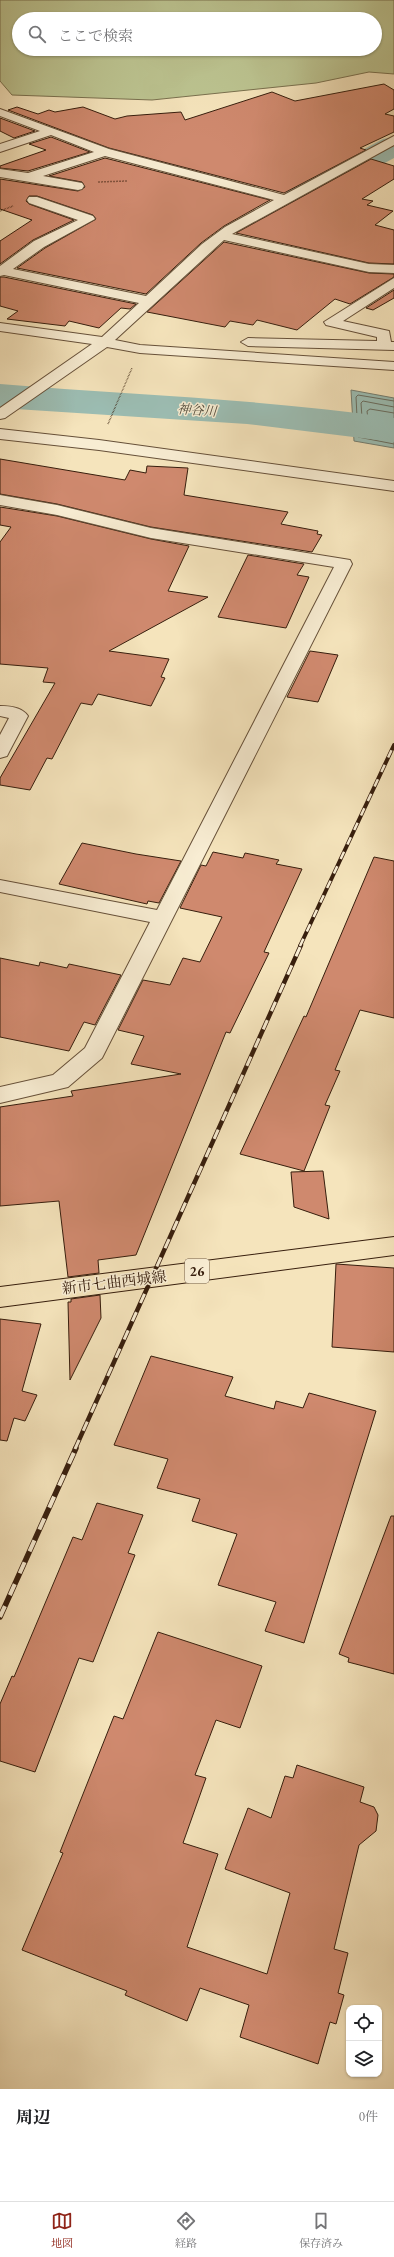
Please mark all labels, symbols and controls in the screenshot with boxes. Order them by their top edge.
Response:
search box [12,12,382,56]
icon: search [26,23,48,45]
text: ここで検索 [58,26,133,45]
water label: 神谷川 [177,400,219,420]
road number: 26 [185,1259,209,1283]
street label: 新市七曲西城線 [61,1266,167,1298]
map controls [346,2005,382,2077]
button: locate [346,2005,382,2041]
button: layers [346,2041,382,2077]
text: 周辺 [16,2106,50,2128]
text: 0件 [359,2108,378,2125]
tab: 地図 [51,2210,73,2250]
tab: 経路 [175,2210,197,2250]
tab: 保存済み [299,2210,343,2250]

